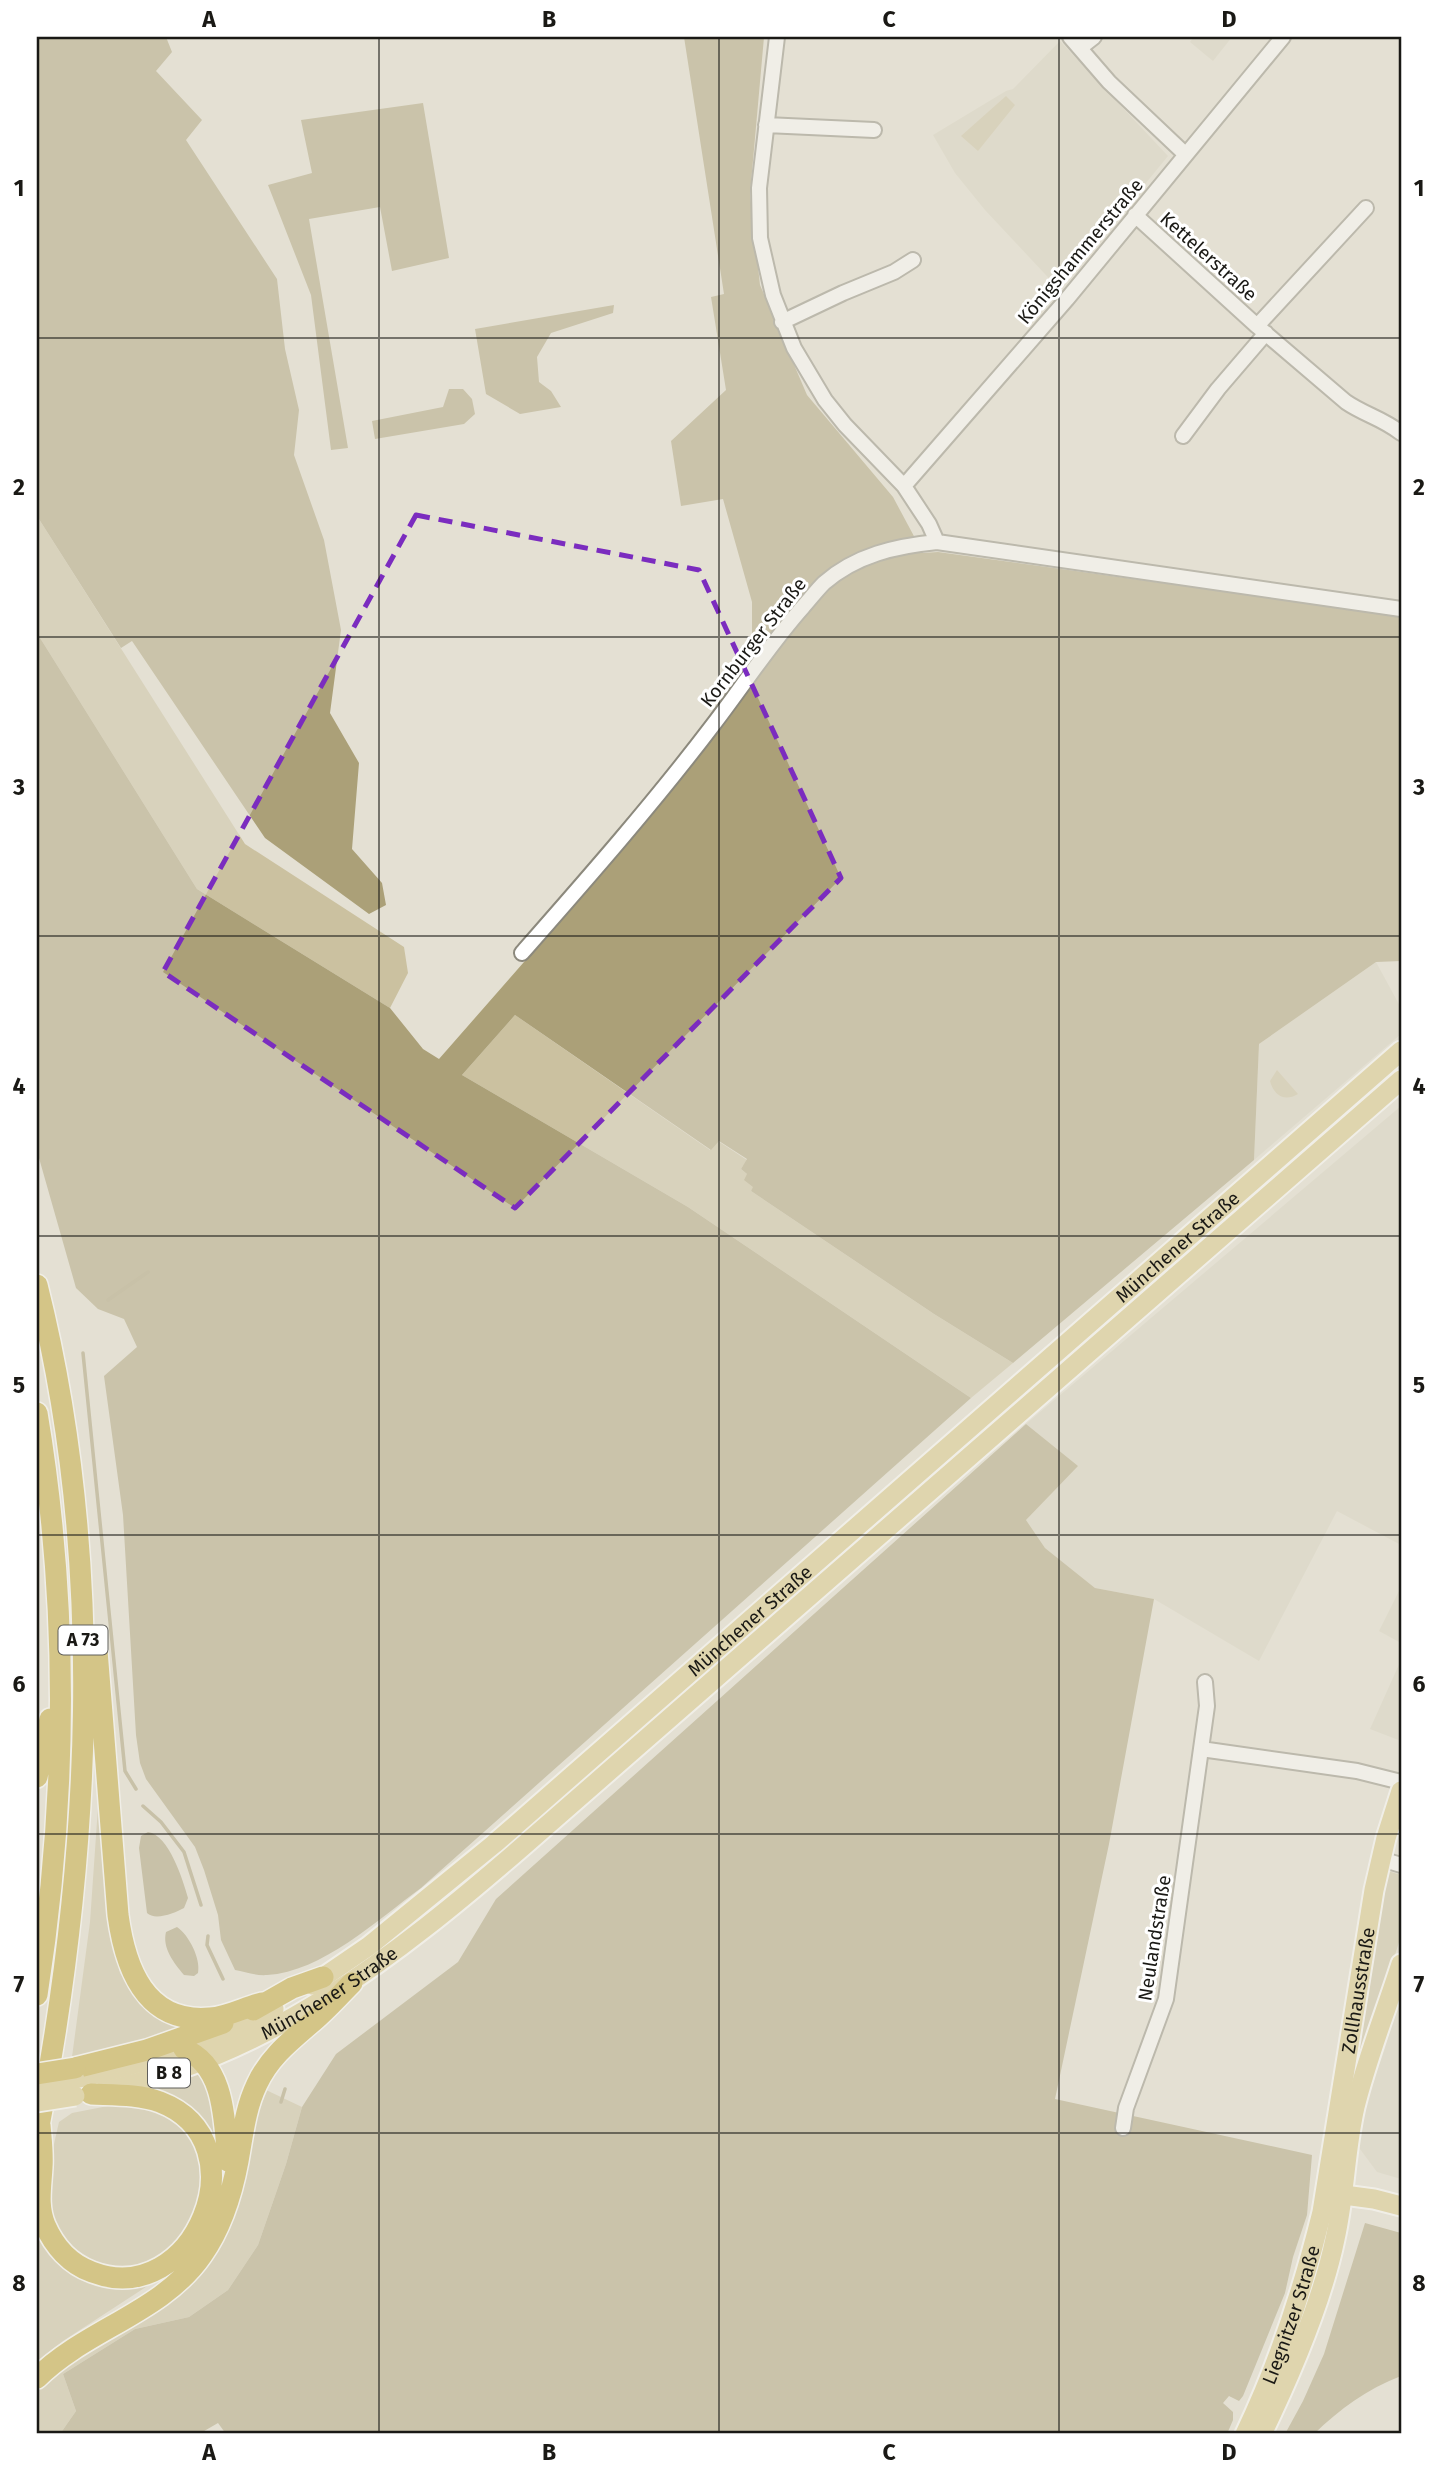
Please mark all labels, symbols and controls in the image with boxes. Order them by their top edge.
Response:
text: A [201,5,216,33]
text: B [542,5,556,33]
text: C [882,5,896,33]
text: D [1222,5,1237,33]
text: 1 [14,174,24,202]
street label: Königshammerstraße [1013,174,1148,329]
text: 1 [1414,174,1424,202]
street label: Kettelerstraße [1156,207,1262,306]
text: 2 [13,473,25,501]
text: 2 [1413,473,1425,501]
street label: Kornburger Straße [696,573,811,712]
text: 3 [12,773,25,801]
text: 3 [1412,773,1425,801]
text: 4 [13,1072,26,1100]
text: 4 [1413,1072,1426,1100]
street label: Münchener Straße [1111,1187,1244,1307]
text: 5 [13,1371,25,1399]
text: 5 [1413,1371,1425,1399]
street label: Münchener Straße [683,1560,817,1681]
road number: A 73 [58,1625,108,1654]
text: 6 [13,1670,26,1698]
text: 6 [1413,1670,1426,1698]
street label: Neulandstraße [1133,1874,1176,2003]
street label: Zollhausstraße [1337,1926,1380,2055]
street label: Münchener Straße [257,1942,402,2045]
text: 7 [14,1970,25,1998]
text: 7 [1414,1970,1425,1998]
road number: B 8 [148,2059,190,2088]
street label: Liegnitzer Straße [1257,2243,1325,2388]
text: 8 [12,2269,26,2297]
text: 8 [1412,2269,1426,2297]
text: A [201,2438,216,2466]
text: B [542,2438,556,2466]
text: C [882,2438,896,2466]
text: D [1222,2438,1237,2466]

